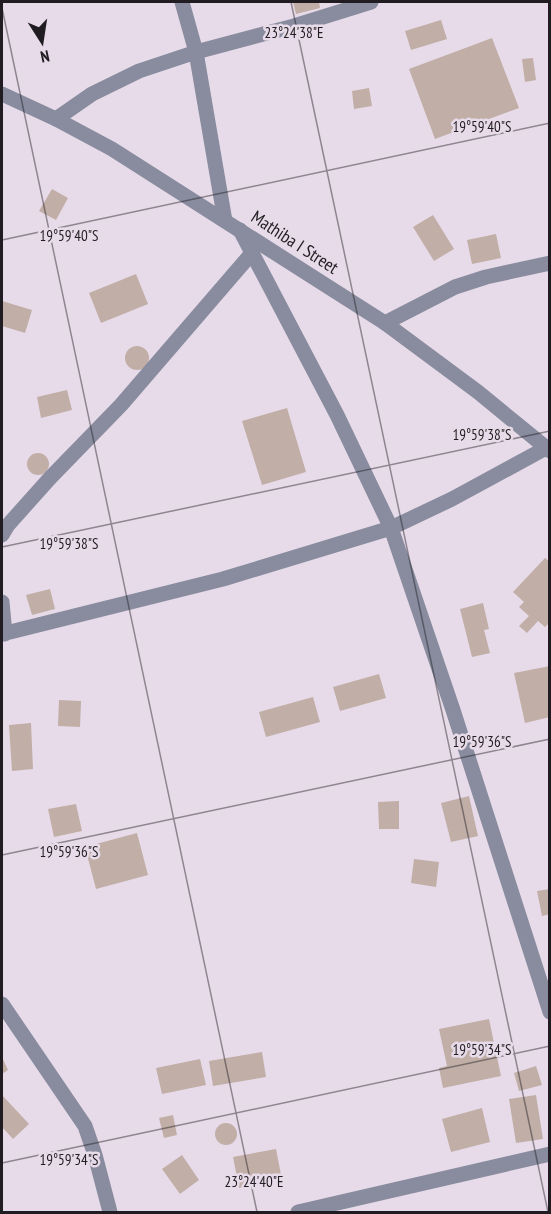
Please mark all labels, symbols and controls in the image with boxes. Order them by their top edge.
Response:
north arrow [12,12,72,72]
text: 23°24'38"E [264,23,324,42]
text: N [39,46,51,67]
text: 19°59'40"S [452,117,512,136]
street label: Mathiba I Street [247,205,343,279]
text: 19°59'40"S [39,226,99,245]
text: 19°59'38"S [452,425,512,444]
text: 19°59'38"S [39,534,99,553]
text: 19°59'36"S [452,732,512,751]
text: 19°59'36"S [39,842,99,861]
text: 19°59'34"S [452,1040,512,1059]
text: 19°59'34"S [39,1150,99,1169]
text: 23°24'40"E [224,1172,284,1191]

